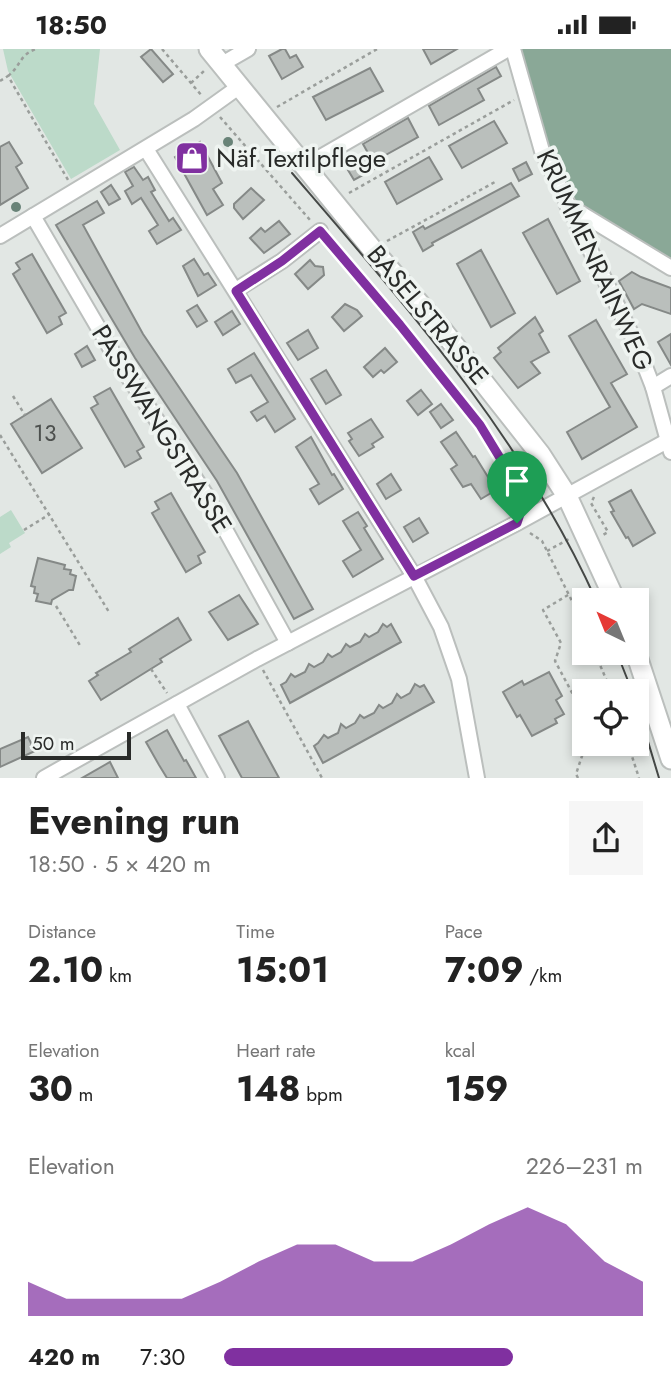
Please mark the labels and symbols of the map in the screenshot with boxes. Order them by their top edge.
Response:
shop icon: Näf Textilpflege [173,139,211,177]
place label: Näf Textilpflege [216,139,386,177]
street label: KRUMMENRAINWEG [527,143,663,377]
street label: BASELSTRASSE [358,237,498,393]
street label: PASSWANGSTRASSE [82,317,242,541]
house number: 13 [34,416,56,450]
pin [487,451,547,523]
north arrow [572,588,649,665]
scale bar [21,729,131,760]

